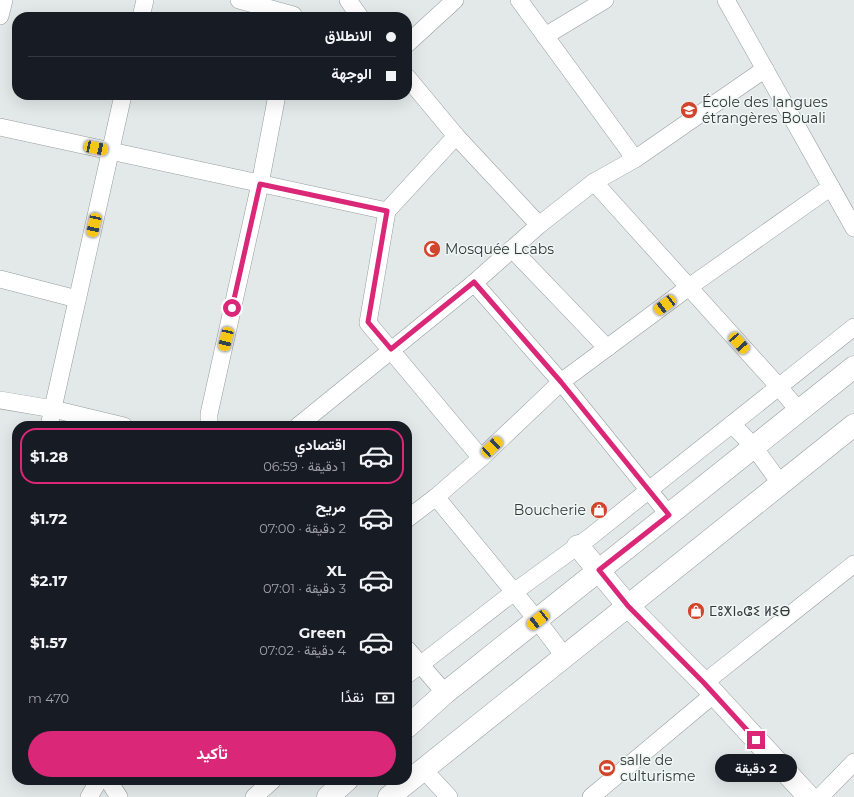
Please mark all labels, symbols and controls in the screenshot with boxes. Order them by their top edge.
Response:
text: الانطلاق [325,26,372,45]
text: الوجهة [331,64,372,83]
place label: École des langues étrangères Bouali [702,93,828,127]
school or university icon: École des langues étrangères Bouali [679,100,699,120]
car [83,140,109,156]
car [86,212,102,238]
mosque icon: Mosquée Lcabs [422,239,442,259]
place label: Mosquée Lcabs [445,240,554,258]
car [652,293,678,317]
route start [223,299,241,317]
car [217,326,235,352]
car [727,330,751,356]
car [479,434,505,460]
text: اقتصادي [294,435,346,454]
icon: car [358,438,394,474]
text: $1.28 [30,447,68,466]
text: 1 دقيقة · 06:59 [263,458,346,474]
text: مريح [316,497,346,516]
icon: car [358,500,394,536]
shop icon: Boucherie [589,500,609,520]
place label: Boucherie [514,501,586,519]
text: $1.72 [30,509,67,528]
text: 2 دقيقة · 07:00 [259,520,346,536]
text: XL [327,561,346,580]
icon: car [358,562,394,598]
text: $2.17 [30,571,67,590]
text: 3 دقيقة · 07:01 [263,580,346,596]
shop icon: ⵎⵓⵅⵏⴰⵛⵉ ⵍⵉⴱ [686,601,706,621]
place label: ⵎⵓⵅⵏⴰⵛⵉ ⵍⵉⴱ [709,602,790,620]
car [525,608,551,632]
text: Green [299,623,346,642]
icon: car [358,624,394,660]
text: $1.57 [30,633,67,652]
text: 4 دقيقة · 07:02 [259,642,346,658]
text: نقدًا [341,687,364,706]
icon: cash [374,687,396,709]
text: 470 m [28,690,69,706]
button: تأكيد [28,731,396,777]
route end [747,731,765,749]
place label: salle de culturisme [620,751,695,785]
callout: 2 دقيقة [715,754,797,782]
sports icon: salle de culturisme [597,758,617,778]
text: 2 دقيقة [735,760,777,776]

